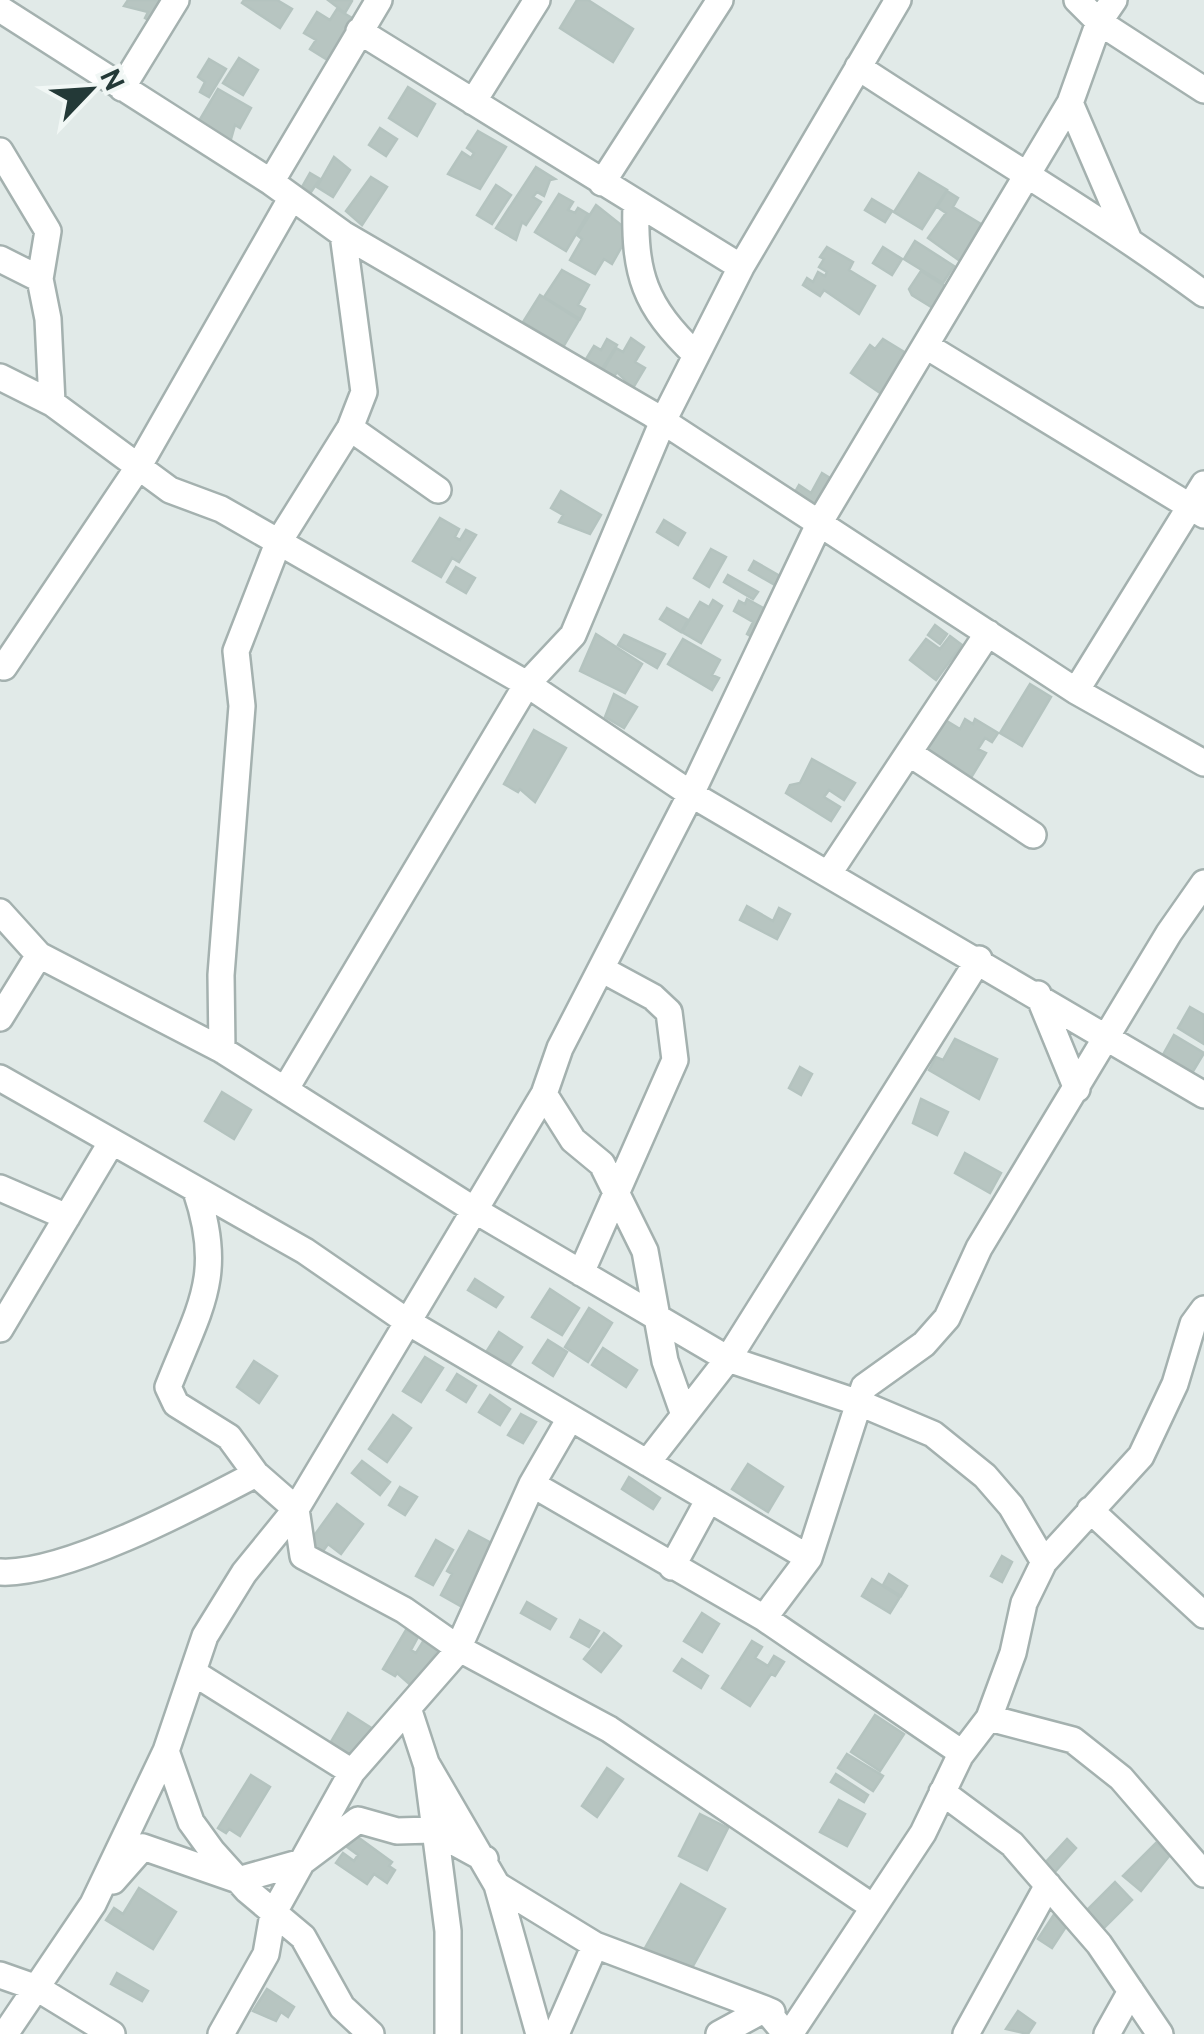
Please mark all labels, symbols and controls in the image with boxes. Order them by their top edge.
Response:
north arrow [40,40,140,140]
text: N [93,63,132,96]

